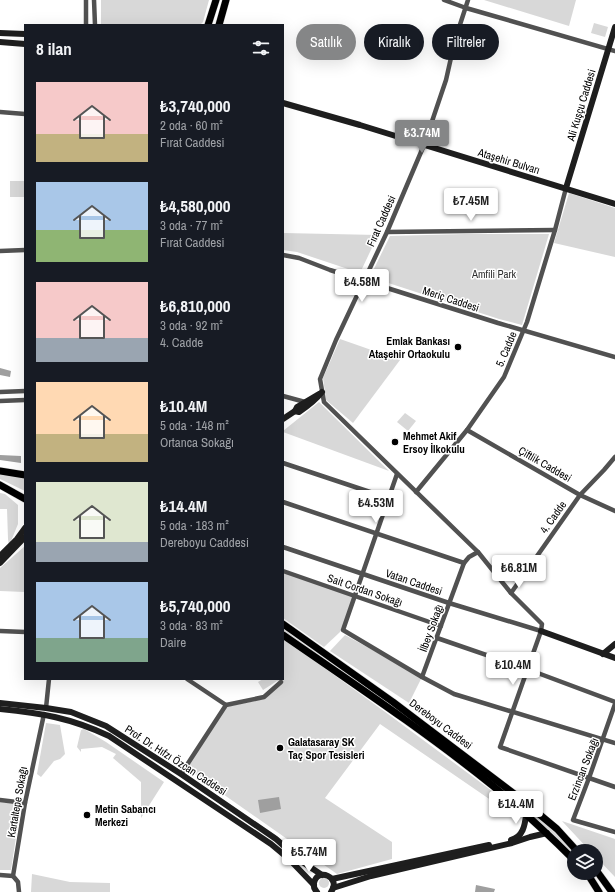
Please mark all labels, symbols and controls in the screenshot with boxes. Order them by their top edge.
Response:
chip: Satılık [296,24,356,60]
chip: Kiralık [364,24,424,60]
chip: Filtreler [432,24,499,60]
text: 8 ilan [36,37,72,60]
icon: filters [250,37,272,59]
street label: Ali Kuşçu Caddesi [563,67,599,143]
text: ₺3,740,000 [160,94,231,117]
icon: home [68,98,116,146]
text: 2 oda · 60 m² [160,117,223,134]
pin: ₺3.74M [389,120,455,154]
text: ₺3.74M [404,124,440,141]
text: Fırat Caddesi [160,134,225,151]
street label: Ataşehir Bulvarı [475,145,542,177]
pin: ₺7.45M [438,188,504,222]
text: ₺7.45M [453,192,489,209]
street label: Fırat Caddesi [363,193,399,249]
text: ₺4,580,000 [160,194,231,217]
icon: home [68,198,116,246]
text: 3 oda · 77 m² [160,217,223,234]
text: Fırat Caddesi [160,234,225,251]
park label: Amfili Park [471,267,517,281]
pin: ₺4.58M [329,269,395,303]
text: ₺4.58M [344,273,380,290]
street label: Meriç Caddesi [421,283,481,315]
text: ₺6,810,000 [160,294,231,317]
icon: home [68,298,116,346]
text: 3 oda · 92 m² [160,317,223,334]
street label: 5. Cadde [492,329,520,369]
text: 4. Cadde [160,334,203,351]
place label: Emlak Bankası Ataşehir Ortaokulu [369,334,450,361]
marker: Emlak Bankası Ataşehir Ortaokulu [453,342,463,352]
text: ₺10.4M [160,394,207,417]
icon: home [68,398,116,446]
text: 5 oda · 148 m² [160,417,229,434]
place label: Mehmet Akif Ersoy İlkokulu [403,429,465,456]
text: Ortanca Sokağı [160,434,234,451]
marker: Mehmet Akif Ersoy İlkokulu [390,437,400,447]
street label: Çiftlik Caddesi [516,443,574,485]
pin: ₺4.53M [343,490,409,524]
text: ₺14.4M [160,494,207,517]
text: ₺4.53M [358,494,394,511]
icon: home [68,498,116,546]
street label: 4. Cadde [537,498,569,536]
text: 5 oda · 183 m² [160,517,229,534]
text: Dereboyu Caddesi [160,534,249,551]
pin: ₺6.81M [486,555,552,589]
text: ₺6.81M [501,559,537,576]
street label: Vatan Caddesi [384,566,444,598]
street label: Sait Cordan Sokağı [325,571,405,609]
text: ₺5,740,000 [160,594,231,617]
icon: home [68,598,116,646]
street label: İlbey Sokağı [416,602,446,654]
text: 3 oda · 83 m² [160,617,223,634]
text: Daire [160,634,186,651]
pin: ₺10.4M [480,652,546,686]
text: ₺10.4M [495,656,531,673]
street label: Dereboyu Caddesi [407,696,475,752]
street label: Prof. Dr. Hıfzı Özcan Caddesi [122,722,230,798]
place label: Galatasaray SK Taç Spor Tesisleri [288,735,364,762]
street label: Erzincan Sokağı [565,736,601,802]
marker: Galatasaray SK Taç Spor Tesisleri [275,743,285,753]
street label: Kartaltepe Sokağı [4,765,30,839]
pin: ₺14.4M [483,791,549,825]
text: ₺14.4M [498,795,534,812]
place label: Metin Sabancı Merkezi [95,802,156,829]
marker: Metin Sabancı Merkezi [82,810,92,820]
pin: ₺5.74M [276,839,342,873]
text: ₺5.74M [291,843,327,860]
map controls [567,844,603,880]
button: layers [567,844,603,880]

